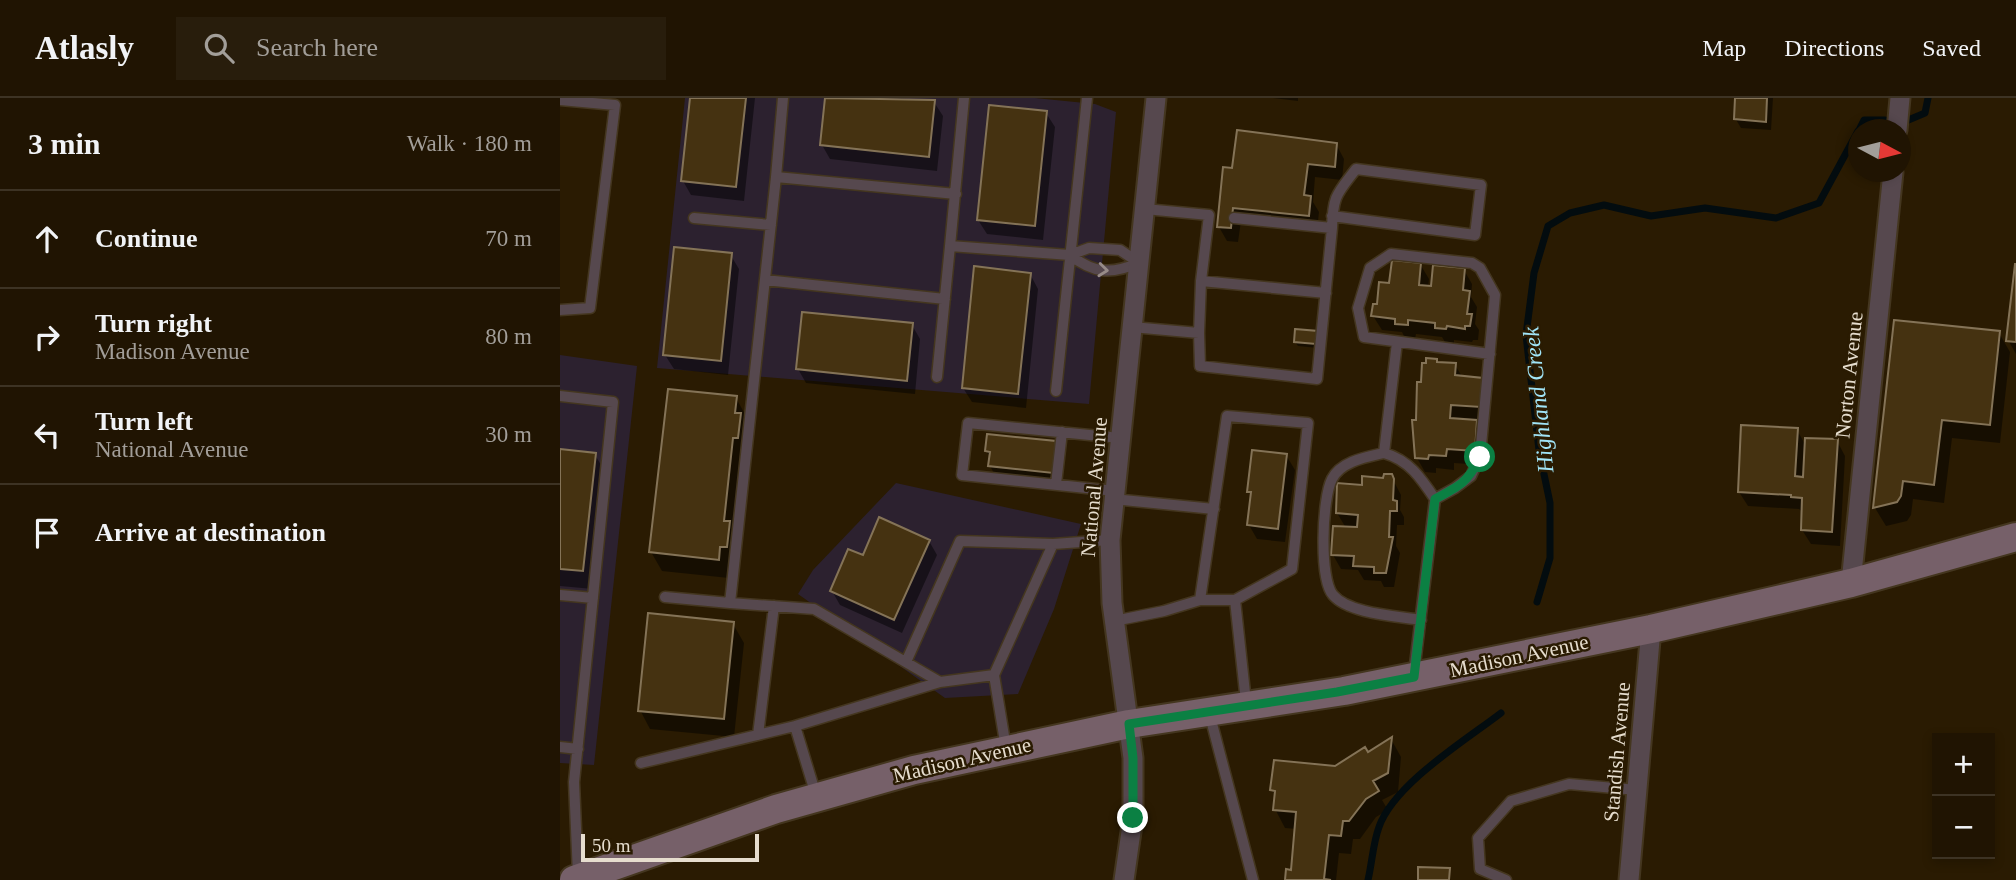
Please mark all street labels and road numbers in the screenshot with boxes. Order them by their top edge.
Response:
street label: Norton Avenue [1830,310,1868,440]
street label: National Avenue [1076,416,1112,558]
street label: Madison Avenue [1447,630,1591,682]
street label: Standish Avenue [1599,681,1635,823]
street label: Madison Avenue [890,732,1034,788]

